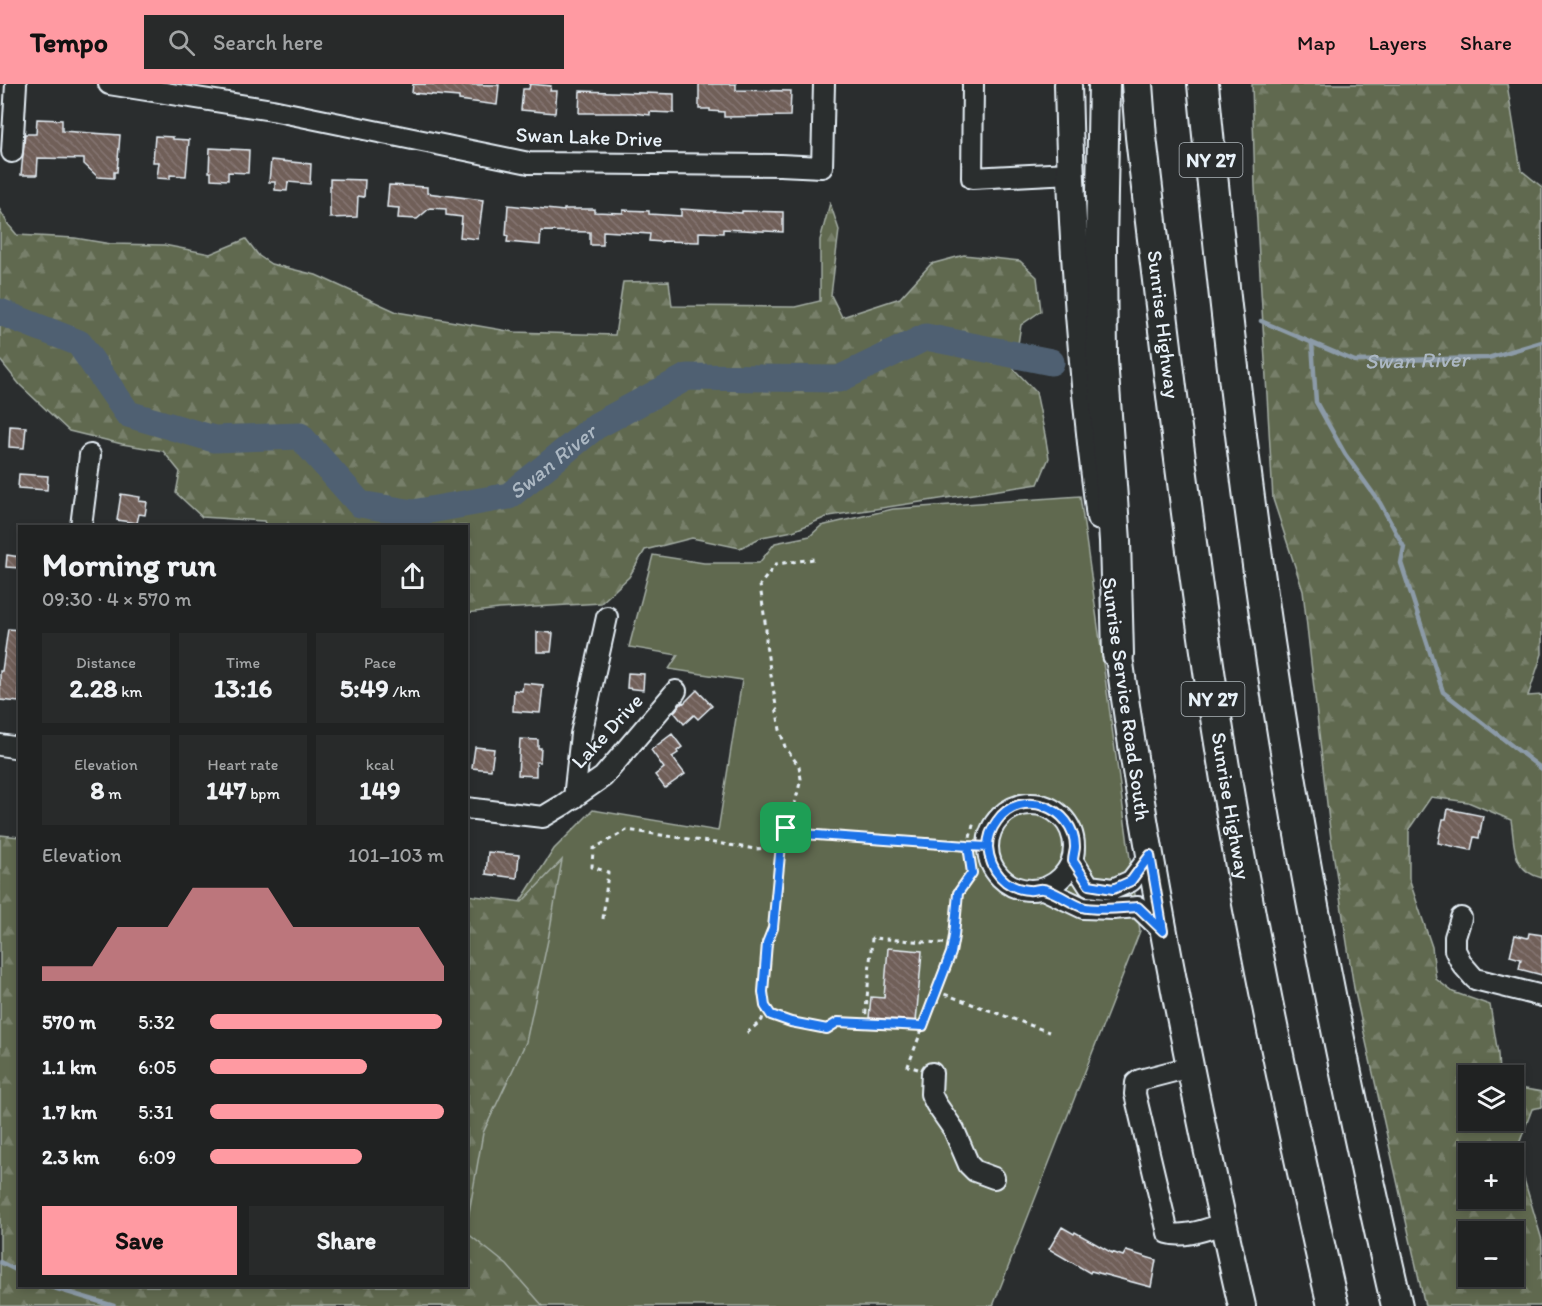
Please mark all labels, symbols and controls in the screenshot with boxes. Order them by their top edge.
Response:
search box [144,15,564,69]
text: Tempo [30,25,108,59]
icon: search [165,26,198,59]
text: Search here [213,29,323,56]
text: Map [1297,30,1336,55]
text: Layers [1369,30,1427,55]
text: Share [1460,30,1512,55]
street label: Swan Lake Drive [515,121,663,152]
road number: NY 27 [1180,143,1242,177]
street label: Sunrise Highway [1142,249,1185,400]
water label: Swan River [1364,345,1472,375]
water label: Swan River [503,417,603,505]
text: Morning run [42,545,217,584]
button: share [381,545,444,608]
street label: Sunrise Service Road South [1097,575,1156,822]
text: 09:30 · 4 × 570 m [42,587,192,611]
text: Distance [76,653,136,672]
text: Time [226,653,260,672]
text: Pace [364,653,396,672]
text: 2.28 [70,672,118,704]
text: 13:16 [214,672,272,704]
text: 5:49 [340,672,389,704]
text: km [118,682,142,701]
text: /km [389,682,420,701]
road number: NY 27 [1182,682,1244,716]
street label: Lake Drive [566,688,648,773]
street label: Sunrise Highway [1206,730,1256,881]
text: Elevation [74,755,138,774]
text: Heart rate [208,755,278,774]
text: kcal [366,755,394,774]
text: 8 [90,774,105,806]
text: 147 [206,774,247,806]
text: 149 [359,774,401,806]
text: m [105,784,122,803]
text: bpm [247,784,280,803]
pin [760,802,811,853]
icon: arrive [769,811,802,844]
text: Elevation [42,843,121,867]
text: 101–103 m [348,843,444,867]
text: 570 m [42,1010,96,1034]
text: 5:32 [138,1010,175,1034]
text: 1.1 km [42,1055,96,1079]
text: 6:05 [138,1055,176,1079]
map controls [1458,1065,1524,1287]
button: layers [1458,1065,1524,1131]
text: 1.7 km [42,1100,97,1124]
text: 5:31 [138,1100,174,1124]
button: + [1458,1143,1524,1209]
text: 2.3 km [42,1145,99,1169]
text: 6:09 [138,1145,176,1169]
button: Save [42,1206,237,1275]
button: Share [249,1206,444,1275]
button: − [1458,1221,1524,1287]

